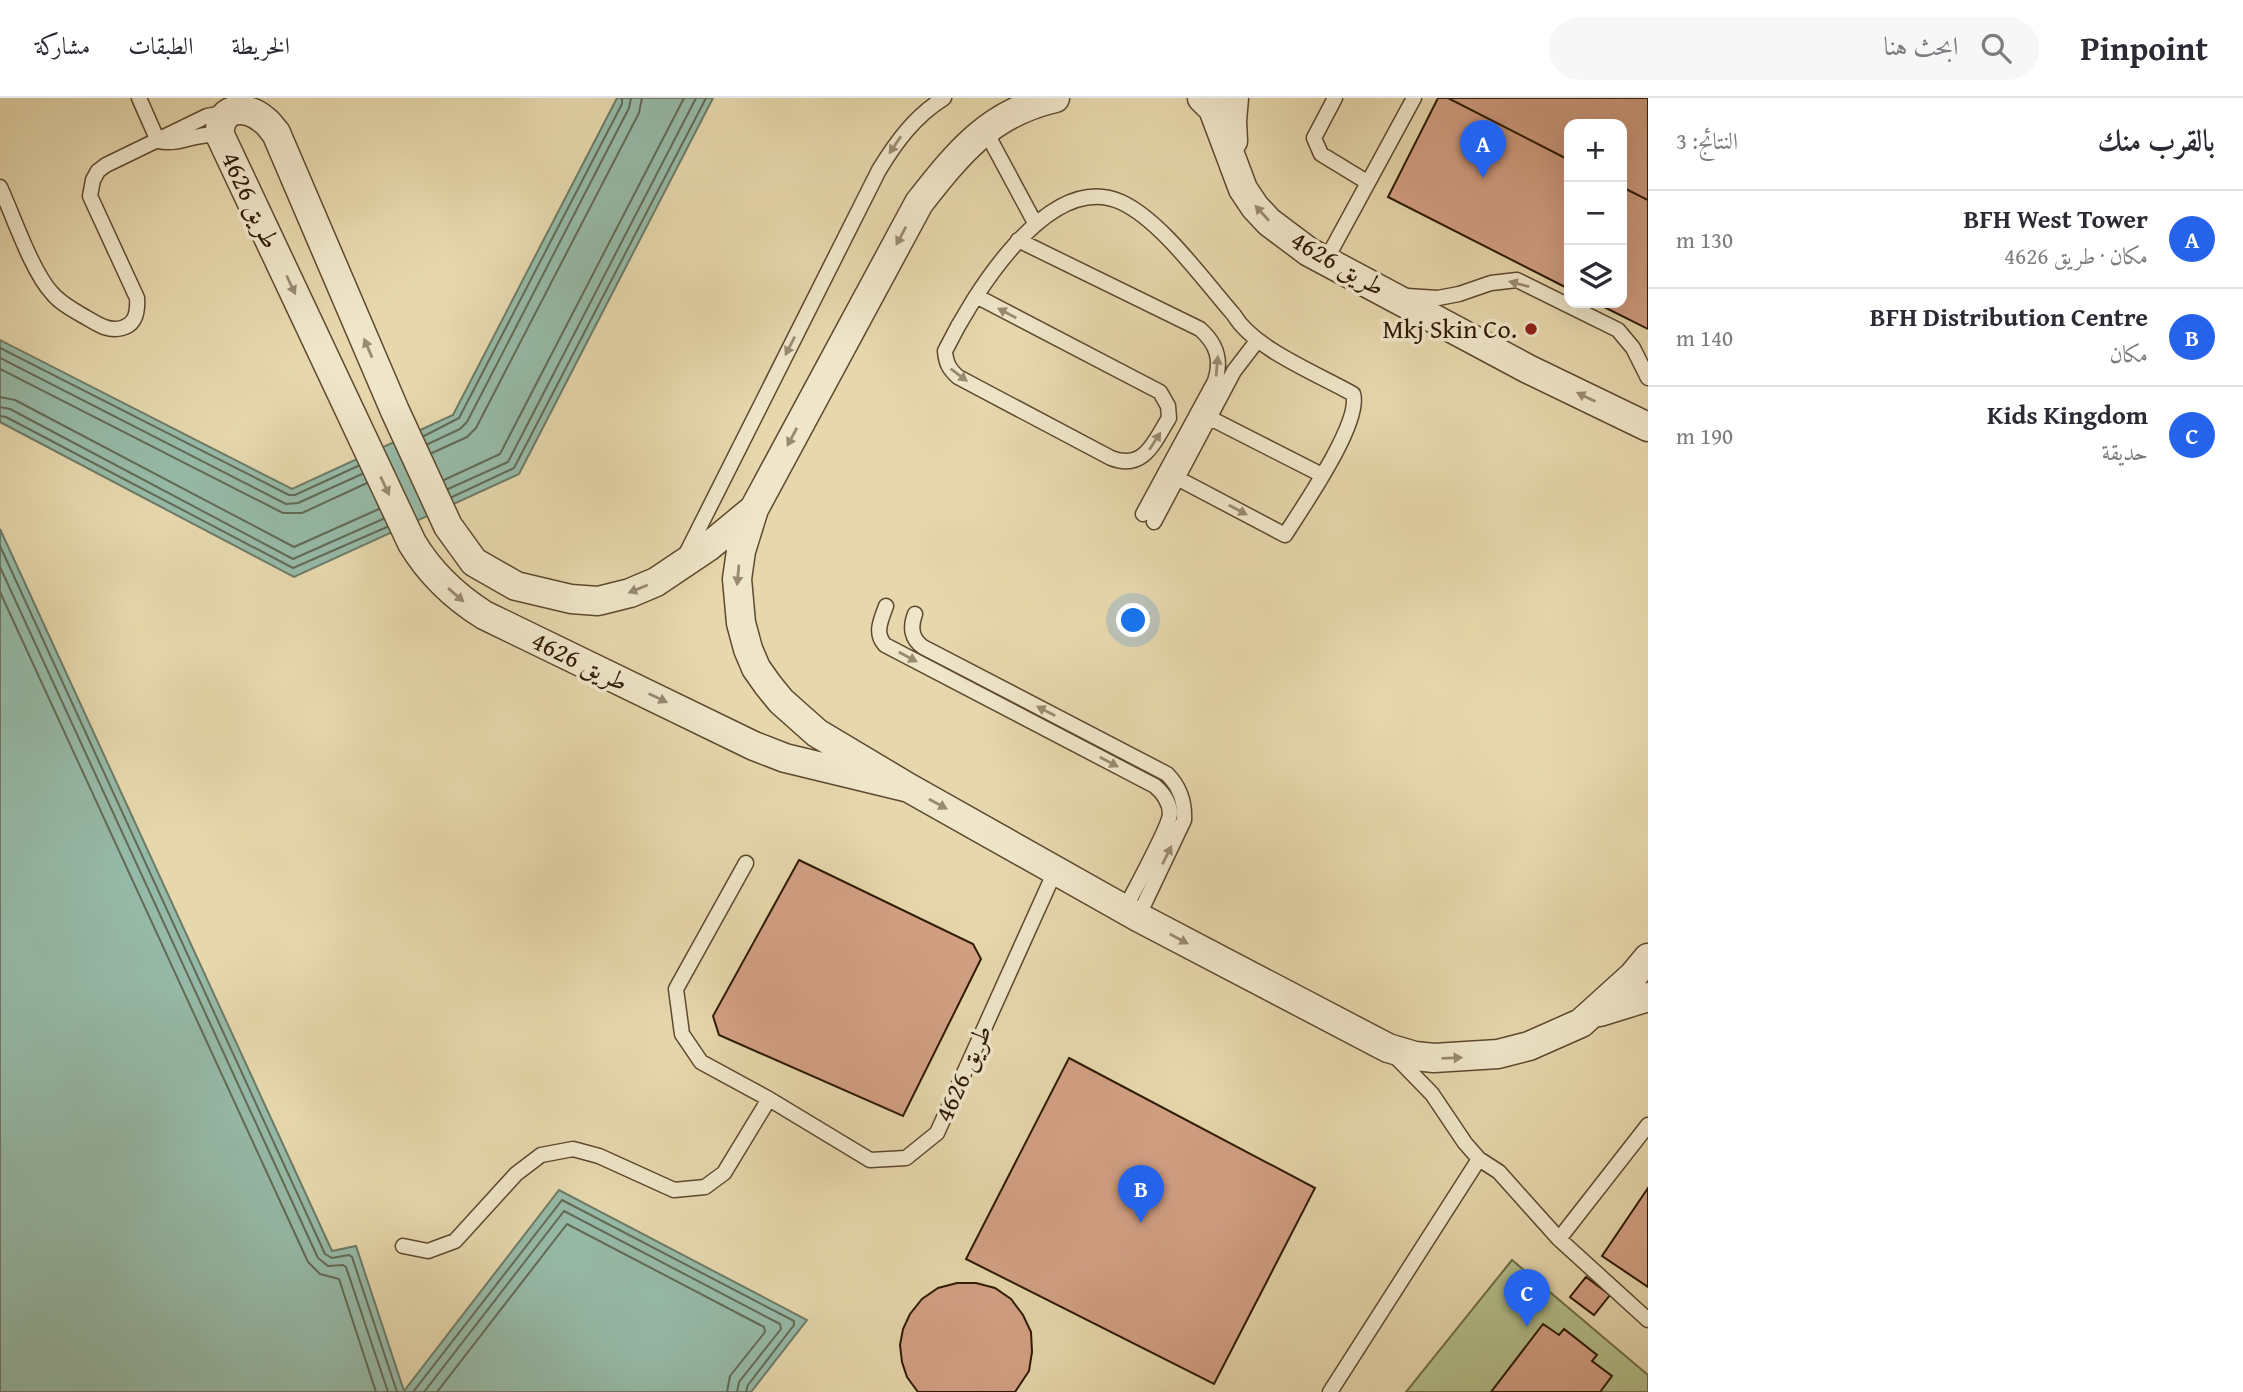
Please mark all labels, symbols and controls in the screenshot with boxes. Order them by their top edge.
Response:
search box [1549,17,2039,80]
text: Pinpoint [2081,24,2208,72]
text: ابحث هنا [1883,26,1959,65]
text: مشاركة [35,28,90,63]
text: الطبقات [128,28,194,63]
text: الخريطة [232,28,290,63]
icon: search [1977,29,2015,67]
text: بالقرب منك [2098,118,2215,162]
map controls [1564,119,1627,308]
button: + [1564,119,1627,182]
pin: A [1460,120,1506,178]
text: النتائج: 3 [1676,124,1738,157]
one-way arrow [888,136,902,154]
street label: طريق 4626 [212,145,291,255]
button: − [1564,182,1627,245]
text: BFH West Tower [1963,199,2148,238]
one-way arrow [1254,205,1270,222]
street label: طريق 4626 [1284,220,1393,305]
text: 130 m [1676,223,1733,256]
text: A [2185,223,2199,256]
one-way arrow [895,227,907,247]
text: مكان · طريق 4626 [2004,239,2148,272]
button: layers [1564,245,1627,308]
one-way arrow [285,275,297,295]
one-way arrow [1508,278,1530,289]
text: BFH Distribution Centre [1870,297,2148,336]
one-way arrow [997,307,1017,319]
place label: Mkj Skin Co. [1383,309,1517,348]
marker: Mkj Skin Co. [1523,321,1539,337]
text: 140 m [1676,321,1733,354]
text: B [2185,321,2199,354]
one-way arrow [785,336,796,356]
text: مكان [2109,337,2148,370]
one-way arrow [362,338,373,359]
one-way arrow [1212,355,1223,377]
one-way arrow [949,368,968,382]
one-way arrow [1576,392,1597,403]
text: Kids Kingdom [1987,395,2148,434]
text: 190 m [1676,419,1733,452]
text: C [2186,419,2199,452]
one-way arrow [787,427,799,447]
one-way arrow [1148,431,1161,451]
text: حديقة [2101,435,2148,468]
one-way arrow [379,476,391,496]
one-way arrow [1228,503,1248,515]
one-way arrow [732,564,743,586]
one-way arrow [627,584,648,595]
one-way arrow [448,587,465,602]
your location [1116,603,1150,637]
street label: طريق 4626 [525,620,635,701]
one-way arrow [898,652,918,663]
one-way arrow [648,693,668,704]
one-way arrow [1035,705,1055,717]
one-way arrow [1100,756,1120,768]
one-way arrow [928,798,947,810]
one-way arrow [1162,845,1173,865]
one-way arrow [1169,933,1189,944]
street label: طريق 4626 [924,1018,1001,1128]
one-way arrow [1441,1052,1463,1063]
pin: B [1118,1165,1164,1223]
pin: C [1504,1269,1550,1327]

